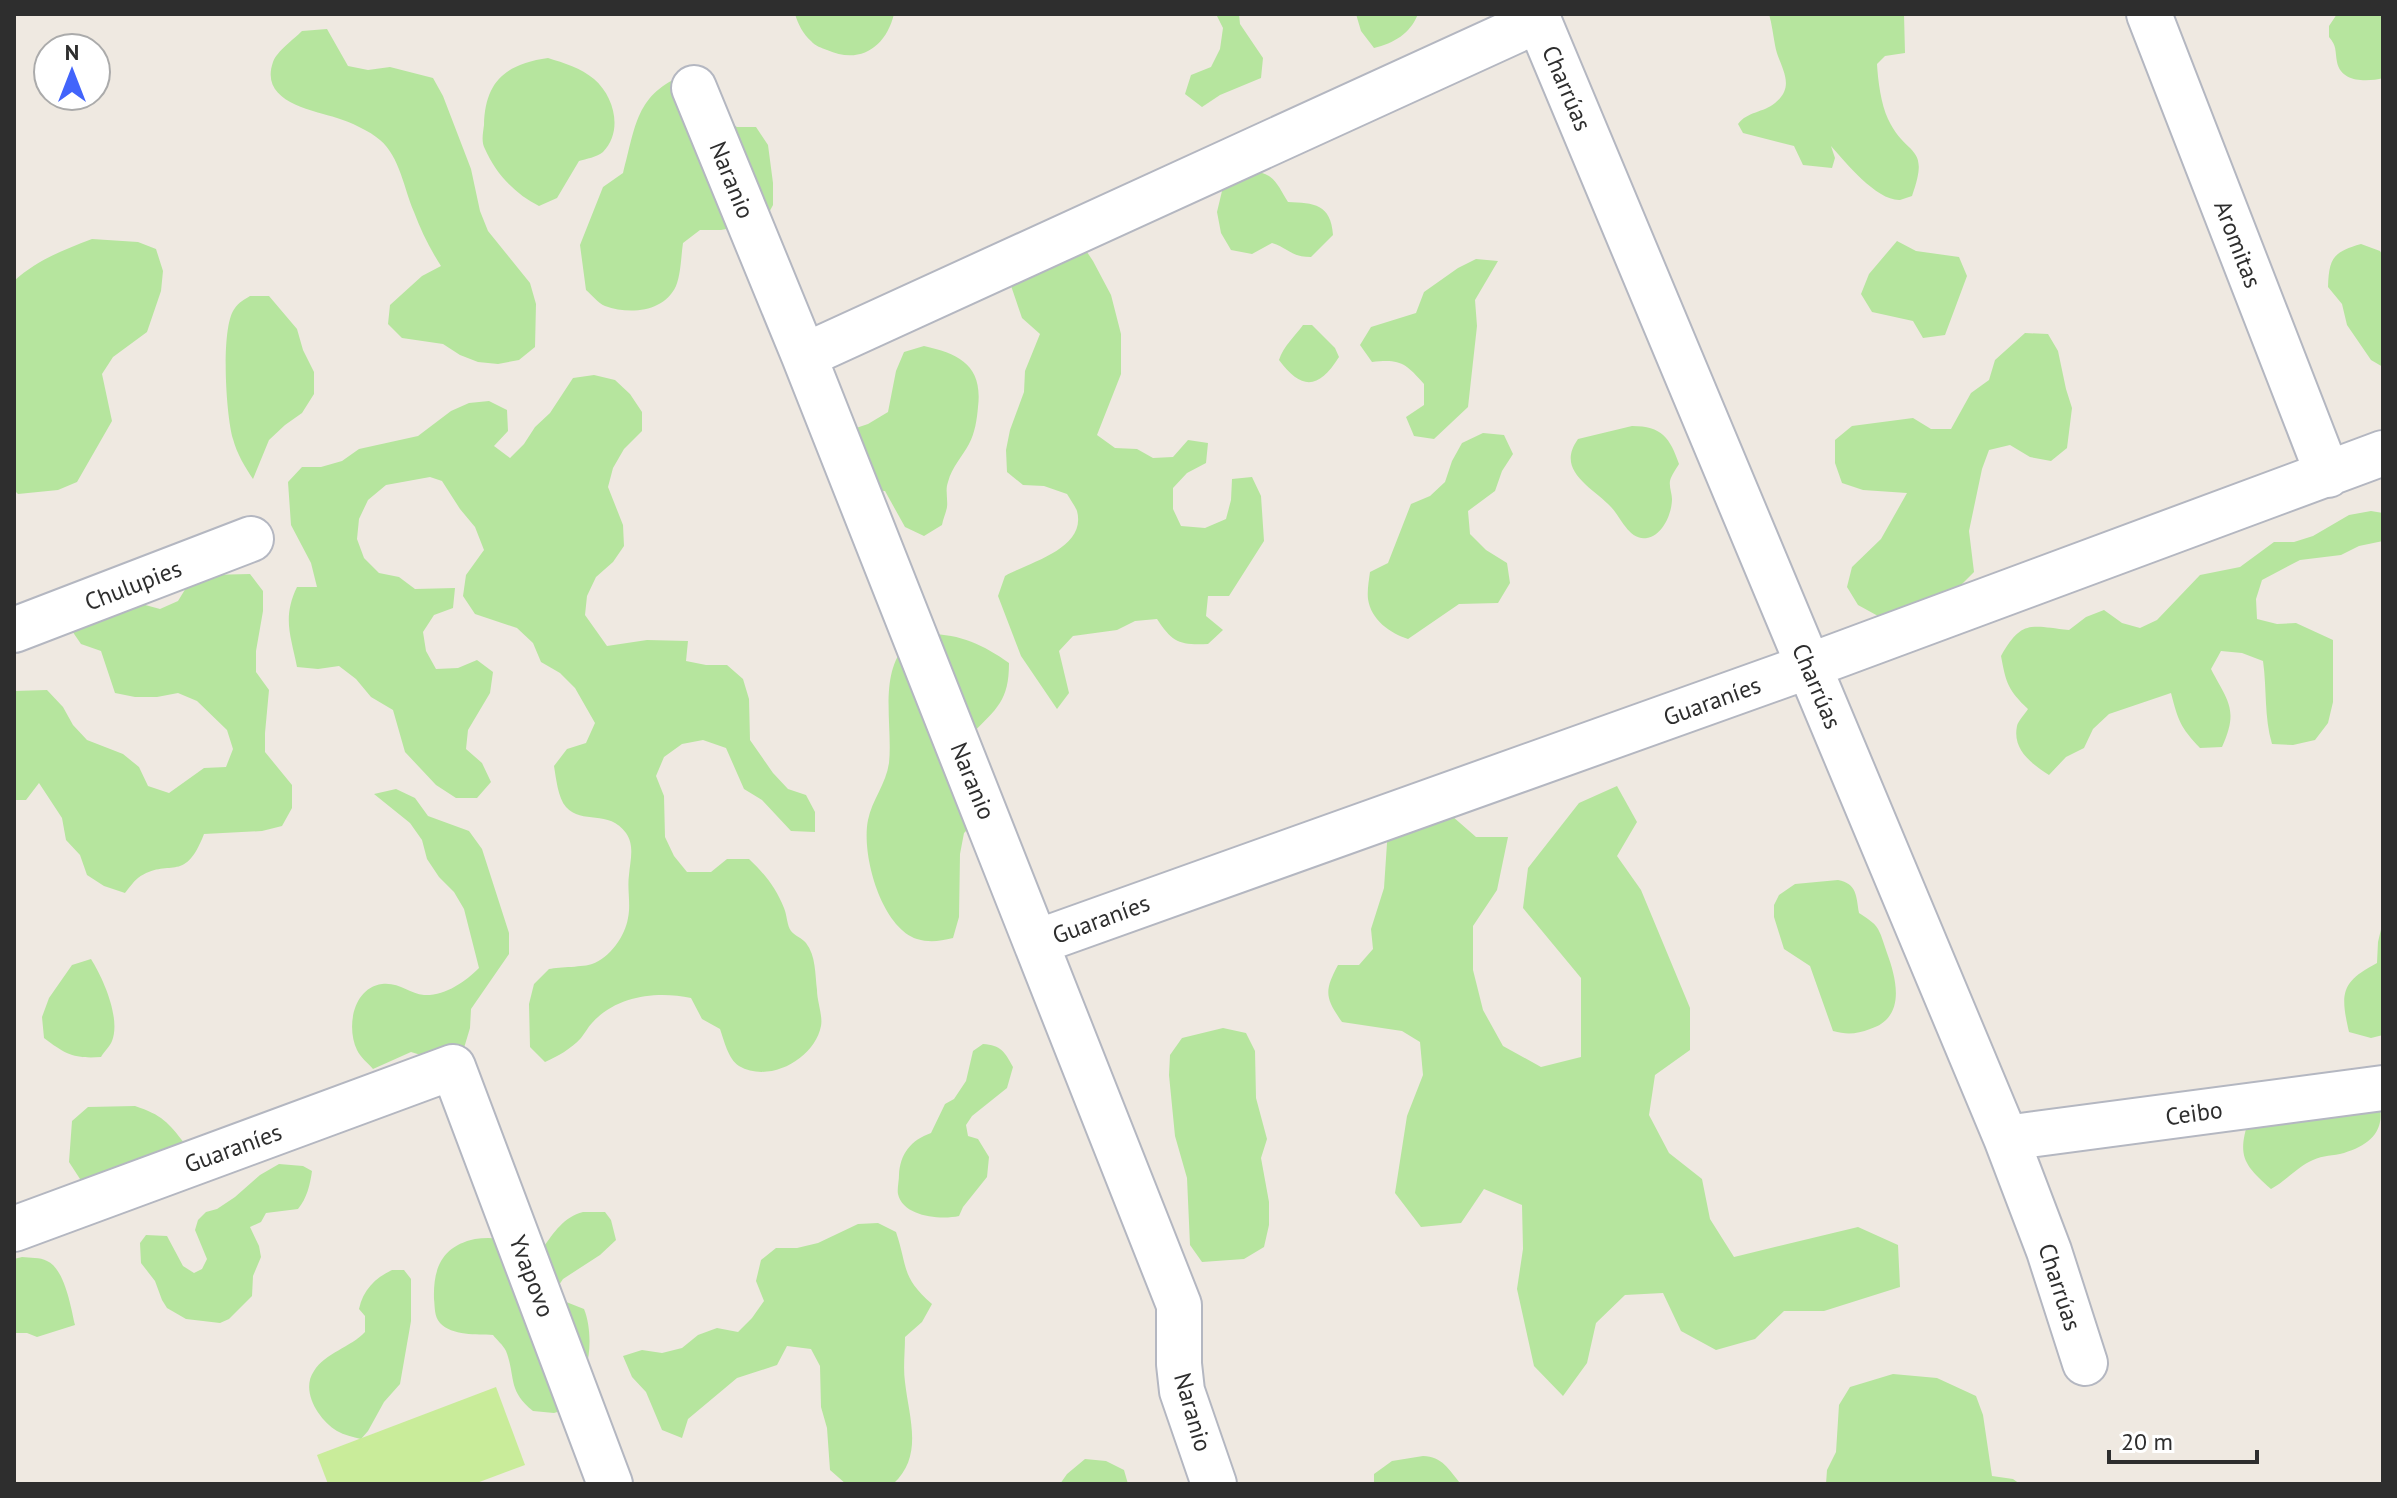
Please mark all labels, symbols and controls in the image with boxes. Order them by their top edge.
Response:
north arrow [32,32,112,112]
text: N [65,38,79,66]
street label: Charrúas [1535,41,1599,135]
street label: Naranio [703,137,761,223]
street label: Aromitas [2207,196,2269,292]
street label: Chulupies [80,552,186,618]
street label: Charrúas [1785,639,1849,733]
street label: Guaraníes [1659,669,1765,733]
street label: Naranio [944,738,1002,824]
street label: Guaraníes [1048,887,1154,951]
street label: Ceibo [2163,1094,2225,1132]
street label: Guaraníes [180,1116,286,1180]
street label: Yvapovo [502,1231,562,1321]
street label: Charrúas [2031,1239,2089,1335]
street label: Naranio [1167,1369,1219,1455]
scale bar [2109,1414,2257,1464]
text: 20 m [2121,1426,2173,1457]

